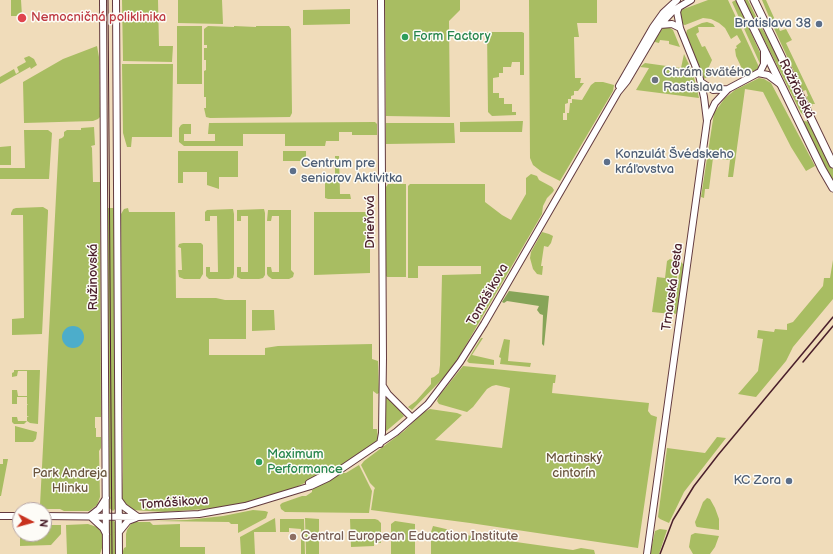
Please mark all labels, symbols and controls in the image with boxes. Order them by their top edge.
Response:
place label: Nemocničná poliklinika [31,10,166,26]
marker: Nemocničná poliklinika [16,12,28,24]
place label: Bratislava 38 [734,16,811,32]
marker: Bratislava 38 [814,19,824,29]
place label: Form Factory [413,29,491,45]
marker: Form Factory [400,32,410,42]
street label: Rožňavská [775,57,817,121]
place label: Chrám svätého Rastislava [663,65,751,96]
marker: Chrám svätého Rastislava [650,75,660,85]
place label: Konzulát Švédskeho kráľovstva [615,147,734,178]
place label: Centrum pre seniorov Aktivitka [301,156,402,187]
marker: Konzulát Švédskeho kráľovstva [602,157,612,167]
marker: Centrum pre seniorov Aktivitka [288,166,298,176]
street label: Drieňová [363,195,379,249]
street label: Trnavská cesta [659,242,687,332]
street label: Ružinovská [86,244,102,310]
street label: Tomášikova [464,261,512,329]
place label: Maximum Performance [267,447,343,478]
park label: Martinský cintorín [546,451,602,482]
marker: Maximum Performance [254,457,264,467]
park label: Park Andreja Hlinku [33,466,107,497]
place label: KC Zora [733,473,781,489]
marker: KC Zora [784,476,794,486]
street label: Tomášikova [139,493,209,513]
north arrow [12,502,52,542]
text: N [37,518,50,528]
place label: Central European Education Institute [301,529,518,545]
marker: Central European Education Institute [288,532,298,542]

